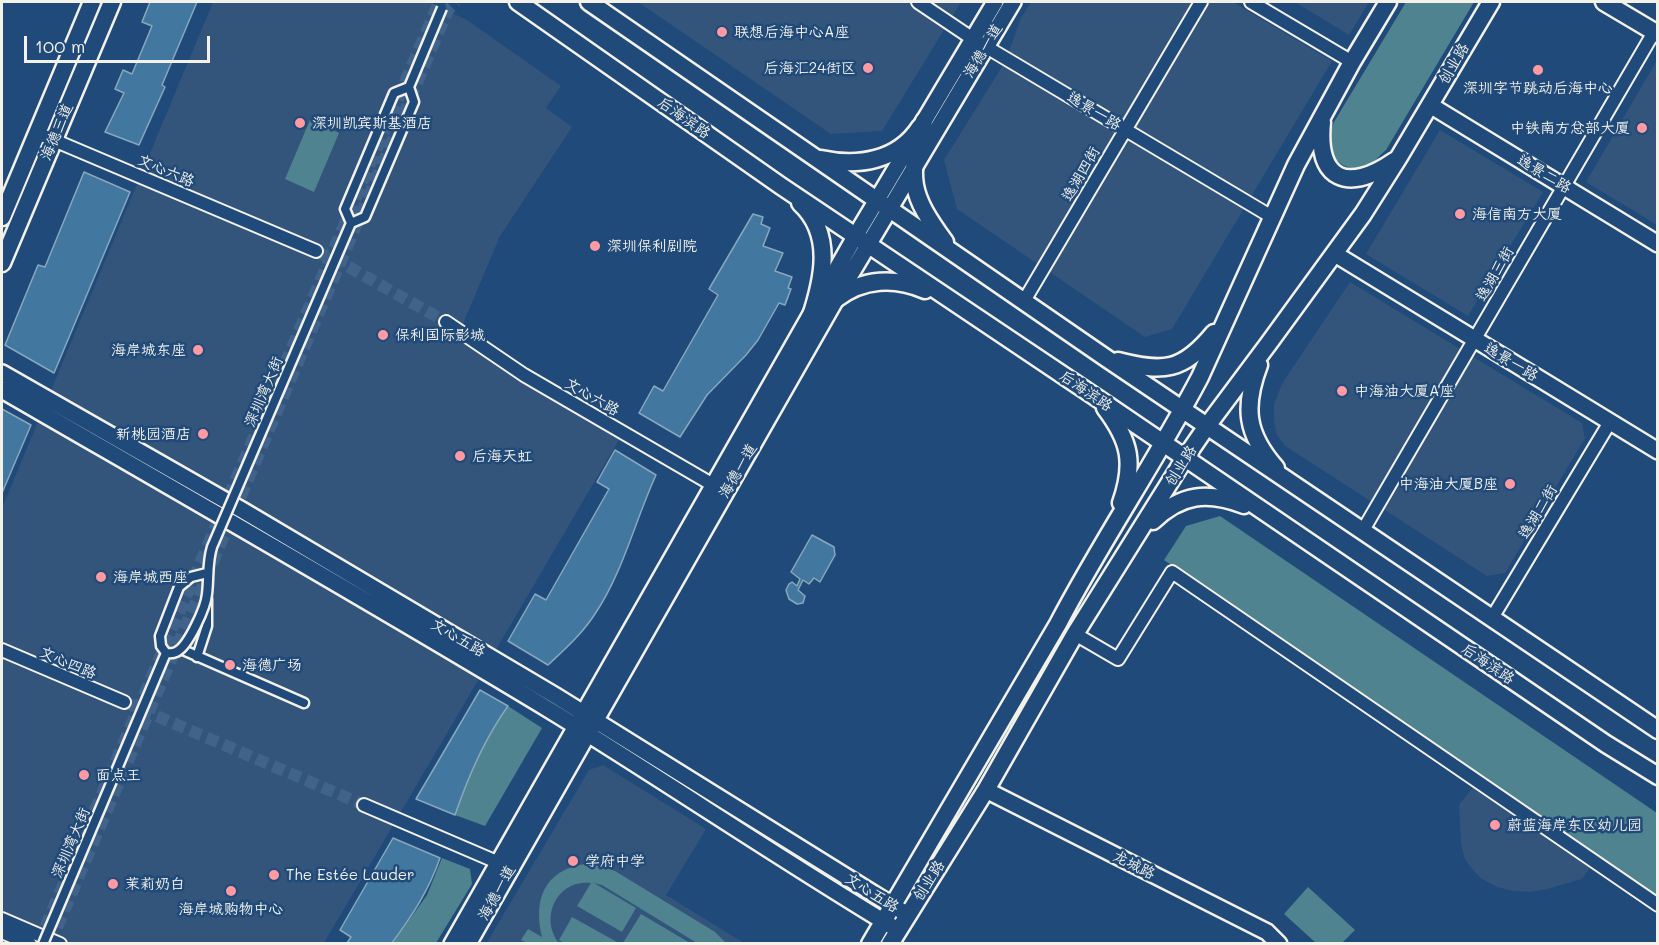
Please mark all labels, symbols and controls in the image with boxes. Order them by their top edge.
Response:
street label: 海德一道 [960,21,1006,81]
place label: 联想后海中心A座 [734,23,849,41]
scale bar [27,24,213,62]
marker: 联想后海中心A座 [715,25,729,39]
text: 100 m [35,34,85,58]
street label: 创业路 [1435,40,1473,88]
place label: 后海汇24街区 [764,59,856,77]
marker: 后海汇24街区 [861,61,875,75]
marker: 深圳字节跳动后海中心 [1531,63,1545,77]
place label: 深圳字节跳动后海中心 [1463,79,1613,97]
street label: 逸景一路 [1064,88,1124,134]
street label: 后海滨路 [654,93,714,143]
street label: 海德三道 [37,101,77,163]
place label: 深圳凯宾斯基酒店 [312,114,432,132]
marker: 深圳凯宾斯基酒店 [293,116,307,130]
place label: 中铁南方总部大厦 [1510,119,1630,137]
marker: 中铁南方总部大厦 [1635,121,1649,135]
street label: 逸湖四街 [1058,144,1104,204]
street label: 文心六路 [135,151,197,191]
street label: 逸景二路 [1514,151,1574,197]
place label: 海信南方大厦 [1472,205,1562,223]
marker: 海信南方大厦 [1453,207,1467,221]
place label: 深圳保利剧院 [607,237,697,255]
marker: 深圳保利剧院 [588,239,602,253]
street label: 逸湖三街 [1472,244,1518,304]
place label: 保利国际影城 [395,326,485,344]
marker: 保利国际影城 [376,328,390,342]
street label: 逸景一路 [1481,339,1541,385]
place label: 海岸城东座 [111,341,186,359]
marker: 海岸城东座 [191,343,205,357]
street label: 深圳湾大街 [241,354,287,430]
street label: 后海滨路 [1056,367,1116,415]
street label: 文心六路 [562,374,622,420]
place label: 中海油大厦A座 [1354,382,1454,400]
marker: 中海油大厦A座 [1335,384,1349,398]
place label: 新桃园酒店 [116,425,191,443]
marker: 新桃园酒店 [196,427,210,441]
street label: 海德一道 [715,441,761,501]
street label: 创业路 [1161,442,1201,490]
place label: 后海天虹 [472,447,532,465]
marker: 后海天虹 [453,449,467,463]
place label: 中海油大厦B座 [1399,475,1498,493]
marker: 中海油大厦B座 [1503,477,1517,491]
street label: 逸湖二街 [1515,482,1561,542]
place label: 海岸城西座 [113,568,188,586]
marker: 海岸城西座 [94,570,108,584]
street label: 文心五路 [428,615,488,661]
street label: 后海滨路 [1458,640,1518,688]
street label: 文心四路 [37,643,99,683]
place label: 海德广场 [242,656,302,674]
marker: 海德广场 [223,658,237,672]
place label: 面点王 [96,766,141,784]
marker: 面点王 [77,768,91,782]
street label: 深圳湾大街 [48,805,94,881]
place label: 蔚蓝海岸东区幼儿园 [1507,816,1642,834]
marker: 蔚蓝海岸东区幼儿园 [1488,818,1502,832]
street label: 龙城路 [1110,847,1158,883]
place label: 学府中学 [585,852,645,870]
marker: 学府中学 [566,854,580,868]
street label: 创业路 [909,857,949,905]
street label: 海德一道 [475,862,519,924]
place label: The Estée Lauder [286,866,415,884]
marker: The Estée Lauder [267,868,281,882]
street label: 文心五路 [842,869,902,917]
place label: 茉莉奶白 [125,875,185,893]
marker: 茉莉奶白 [106,877,120,891]
marker: 海岸城购物中心 [224,884,238,898]
place label: 海岸城购物中心 [179,900,283,918]

